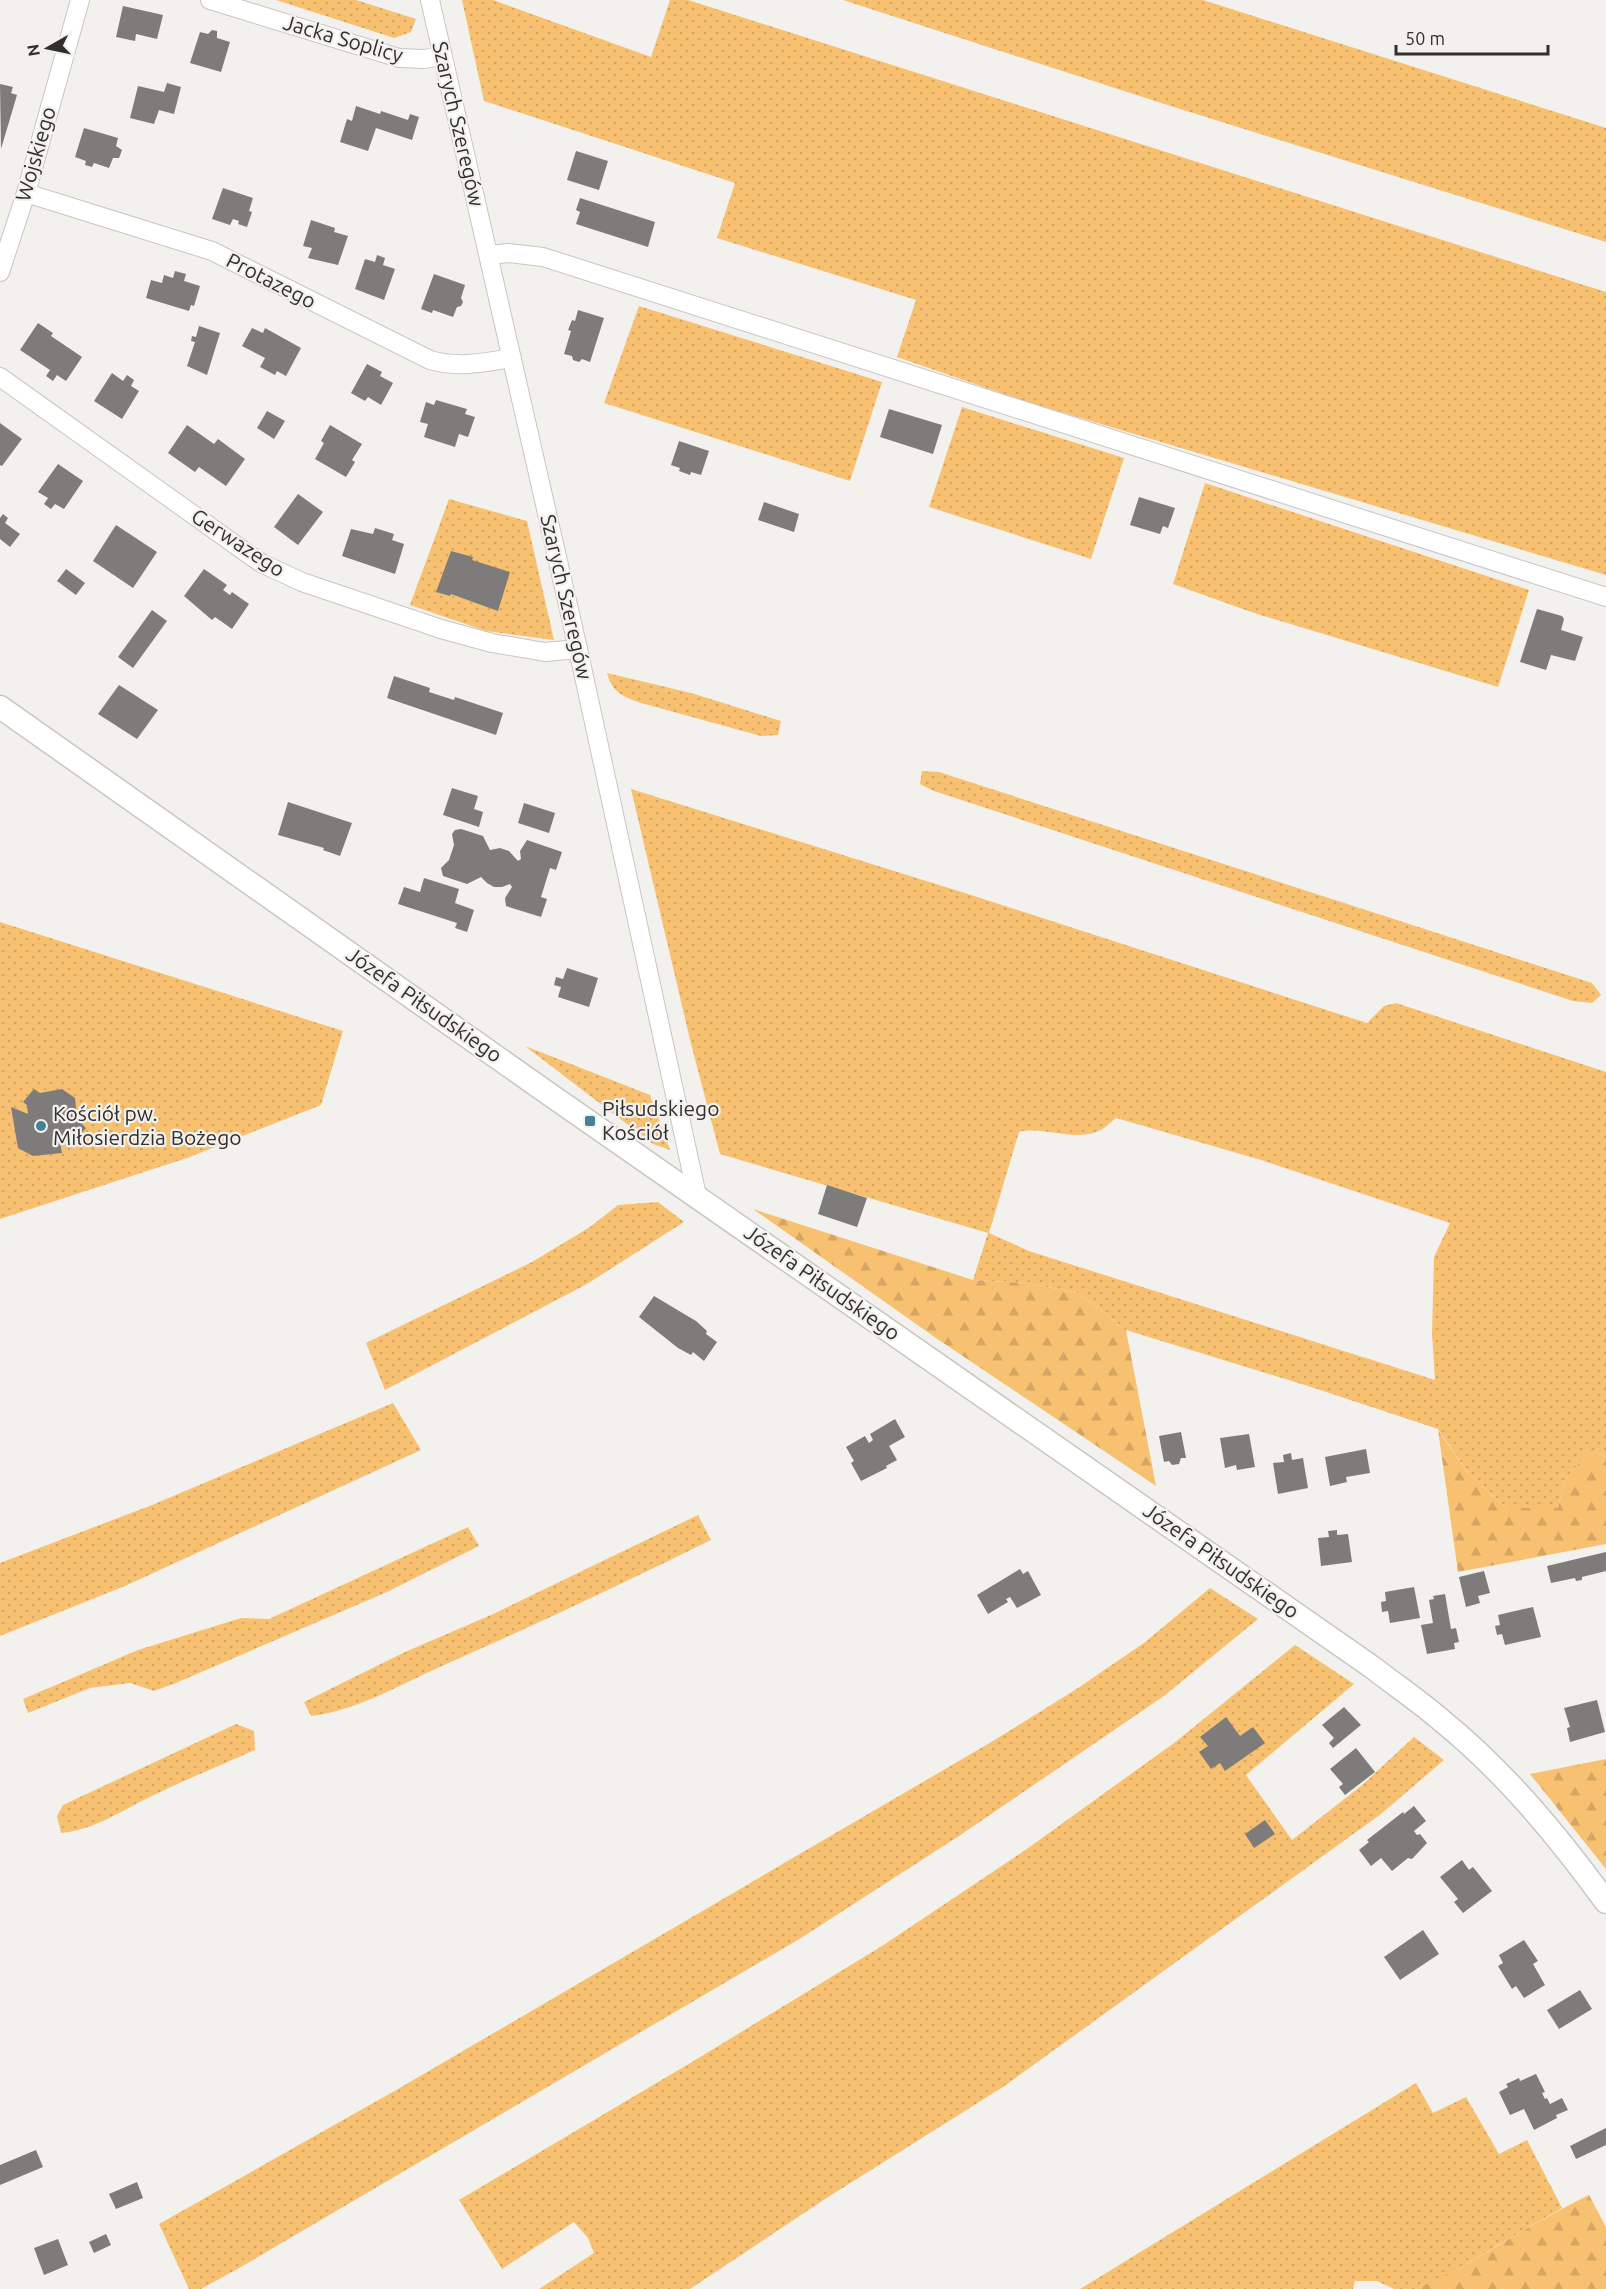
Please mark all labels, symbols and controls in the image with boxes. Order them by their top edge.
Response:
street label: Jacka Soplicy [281,10,406,67]
north arrow [18,18,78,78]
scale bar [1396,18,1548,56]
text: 50 m [1405,28,1445,48]
street label: Szarych Szeregów [428,39,490,209]
text: N [23,43,43,58]
street label: Wojskiego [10,104,60,204]
street label: Protazego [223,247,320,313]
street label: Gerwazego [187,503,290,581]
street label: Szarych Szeregów [536,512,598,682]
street label: Józefa Piłsudskiego [342,941,507,1067]
place label: Piłsudskiego Kościół [602,1096,719,1144]
place label: Kościół pw. Miłosierdzia Bożego [53,1101,242,1149]
marker: Piłsudskiego Kościół [583,1114,597,1128]
marker: Kościół pw. Miłosierdzia Bożego [34,1119,48,1133]
street label: Józefa Piłsudskiego [740,1219,905,1345]
street label: Józefa Piłsudskiego [1139,1497,1304,1623]

